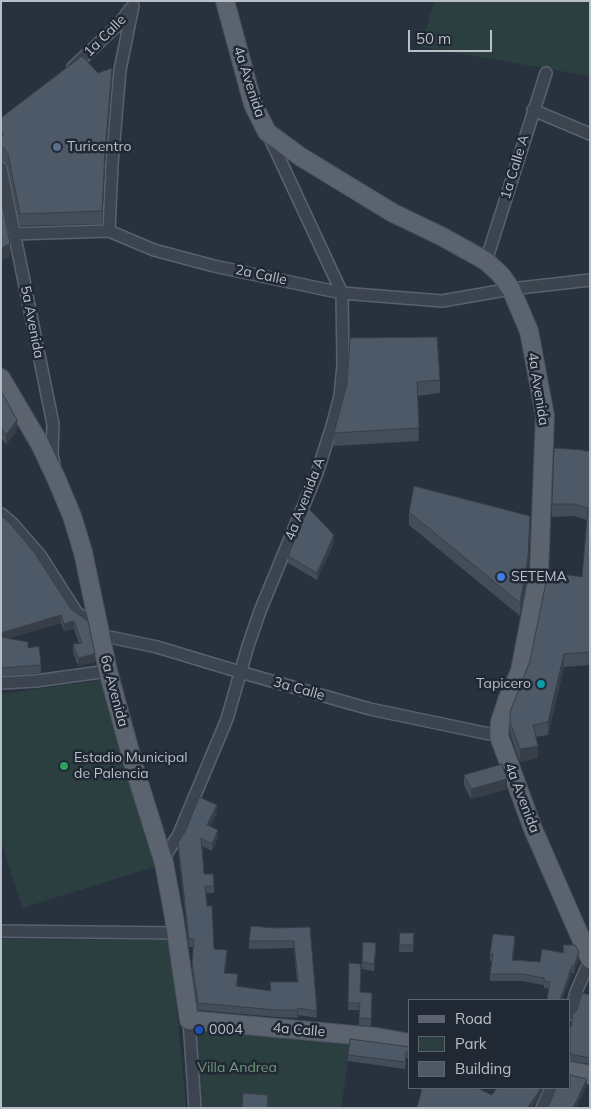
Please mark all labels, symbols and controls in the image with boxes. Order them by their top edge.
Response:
street label: 1a Calle [81,12,129,60]
scale bar [411,20,495,52]
text: 50 m [416,29,451,48]
street label: 4a Avenida [230,44,268,120]
street label: 1a Calle A [497,133,533,201]
place label: Turicentro [67,139,131,155]
marker: Turicentro [51,141,63,153]
street label: 2a Calle [234,261,288,289]
street label: 5a Avenida [17,284,47,360]
street label: 4a Avenida [524,351,552,427]
street label: 4a Avenida A [281,455,329,543]
place label: SETEMA [511,569,567,585]
marker: SETEMA [495,571,507,583]
street label: 6a Avenida [96,653,132,729]
street label: 3a Calle [271,674,327,704]
place label: Tapicero [476,676,531,692]
marker: Tapicero [535,678,547,690]
place label: Estadio Municipal de Palencia [74,750,188,782]
marker: Estadio Municipal de Palencia [58,760,70,772]
street label: 4a Avenida [501,761,543,835]
legend [408,999,571,1089]
text: Road [455,1009,492,1028]
street label: 4a Calle [272,1019,326,1041]
place label: 0004 [209,1022,243,1038]
marker: 0004 [193,1024,205,1036]
text: Park [455,1034,487,1053]
text: Building [455,1059,511,1078]
park label: Villa Andrea [197,1060,277,1076]

